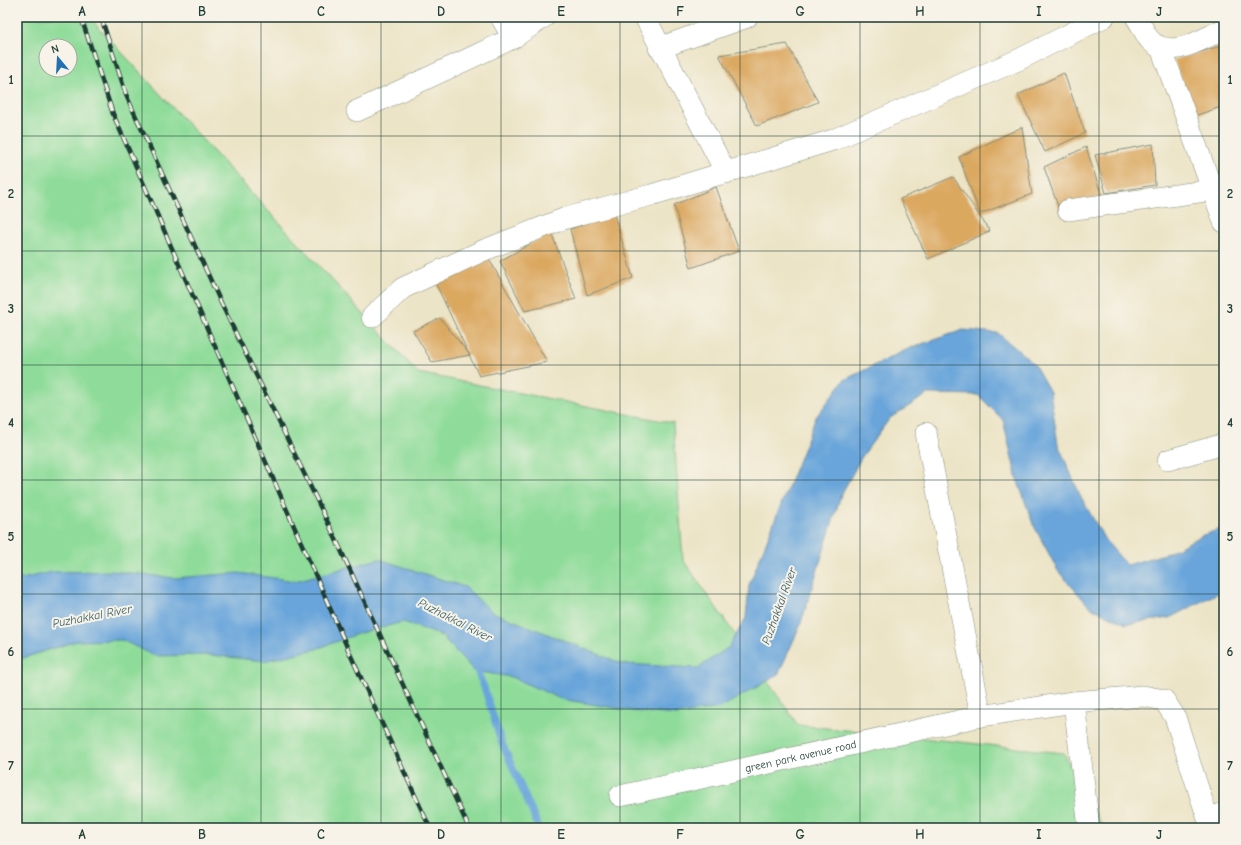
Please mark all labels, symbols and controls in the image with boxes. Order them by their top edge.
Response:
text: A [78,4,86,19]
text: B [198,4,206,19]
text: C [317,4,325,19]
text: D [437,4,445,19]
text: E [557,4,565,19]
text: F [676,4,684,19]
text: G [795,4,805,19]
text: H [915,4,925,19]
text: I [1036,4,1042,19]
text: J [1156,4,1162,19]
north arrow [38,38,78,78]
text: N [50,42,60,56]
text: 1 [8,72,14,87]
text: 1 [1227,72,1233,87]
text: 2 [8,186,14,201]
text: 2 [1227,186,1233,201]
text: 3 [8,301,14,316]
text: 3 [1227,301,1233,316]
text: 4 [8,415,14,430]
text: 4 [1227,415,1233,430]
text: 5 [8,529,15,544]
text: 5 [1227,529,1234,544]
water label: Puzhakkal River [759,565,800,646]
water label: Puzhakkal River [416,595,495,645]
water label: Puzhakkal River [51,601,134,631]
text: 6 [8,644,15,659]
text: 6 [1227,644,1234,659]
street label: green park avenue road [744,737,858,775]
text: 7 [8,758,14,773]
text: 7 [1227,758,1233,773]
text: A [78,827,86,842]
text: B [198,827,206,842]
text: C [317,827,325,842]
text: D [437,827,445,842]
text: E [557,827,565,842]
text: F [676,827,684,842]
text: G [795,827,805,842]
text: H [915,827,925,842]
text: I [1036,827,1042,842]
text: J [1156,827,1162,842]

